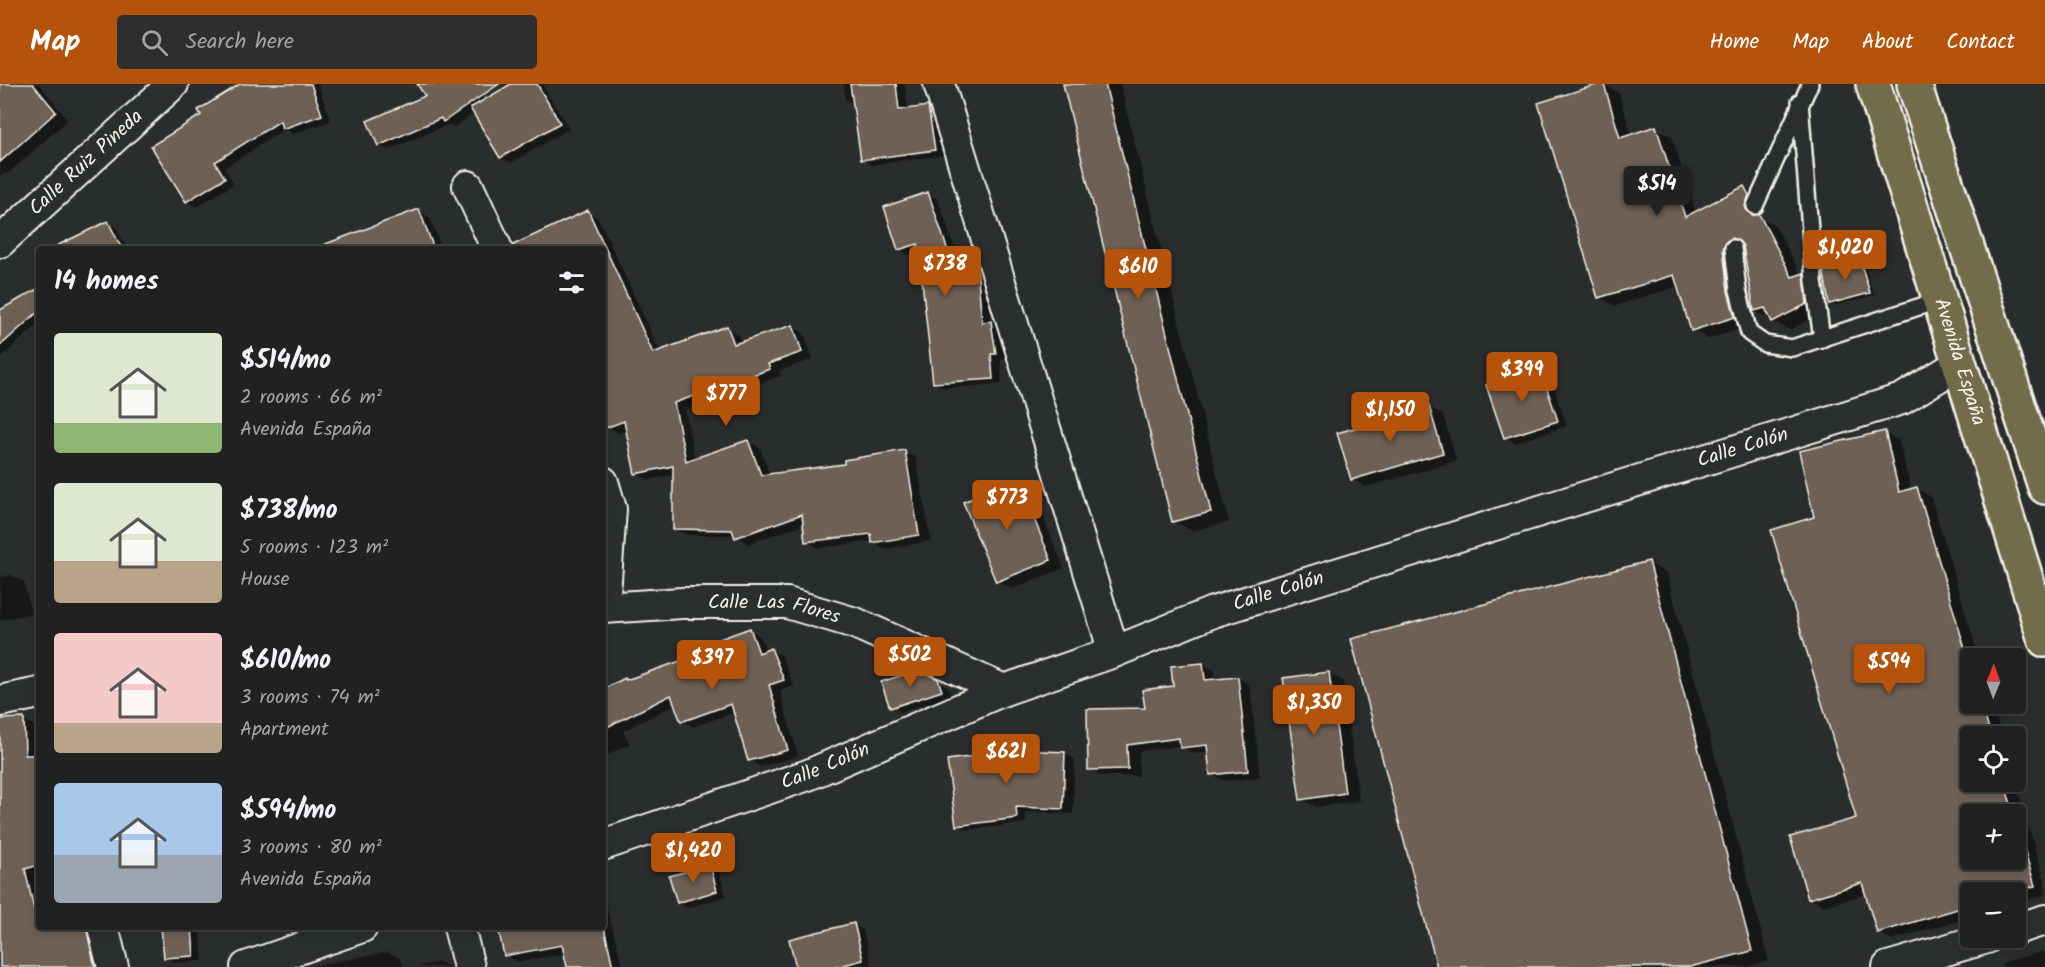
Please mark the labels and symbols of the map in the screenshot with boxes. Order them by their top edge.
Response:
street label: Calle Ruiz Pineda [22,102,151,224]
pin: $514 [1621,166,1693,217]
pin: $1,020 [1796,230,1894,281]
pin: $738 [909,246,981,297]
pin: $610 [1102,249,1174,300]
street label: Avenida España [1924,294,1994,430]
pin: $399 [1486,352,1558,403]
pin: $777 [690,376,762,427]
pin: $1,150 [1341,392,1439,443]
street label: Calle Colón [1693,419,1792,477]
pin: $773 [971,480,1043,531]
street label: Calle Colón [1229,563,1328,621]
street label: Calle Las Flores [708,587,844,634]
pin: $502 [874,637,946,688]
pin: $397 [676,640,748,691]
pin: $594 [1853,644,1925,695]
north arrow [1960,648,2026,714]
pin: $1,350 [1265,685,1363,736]
street label: Calle Colón [777,734,875,799]
pin: $621 [970,734,1042,785]
pin: $1,420 [644,833,742,884]

